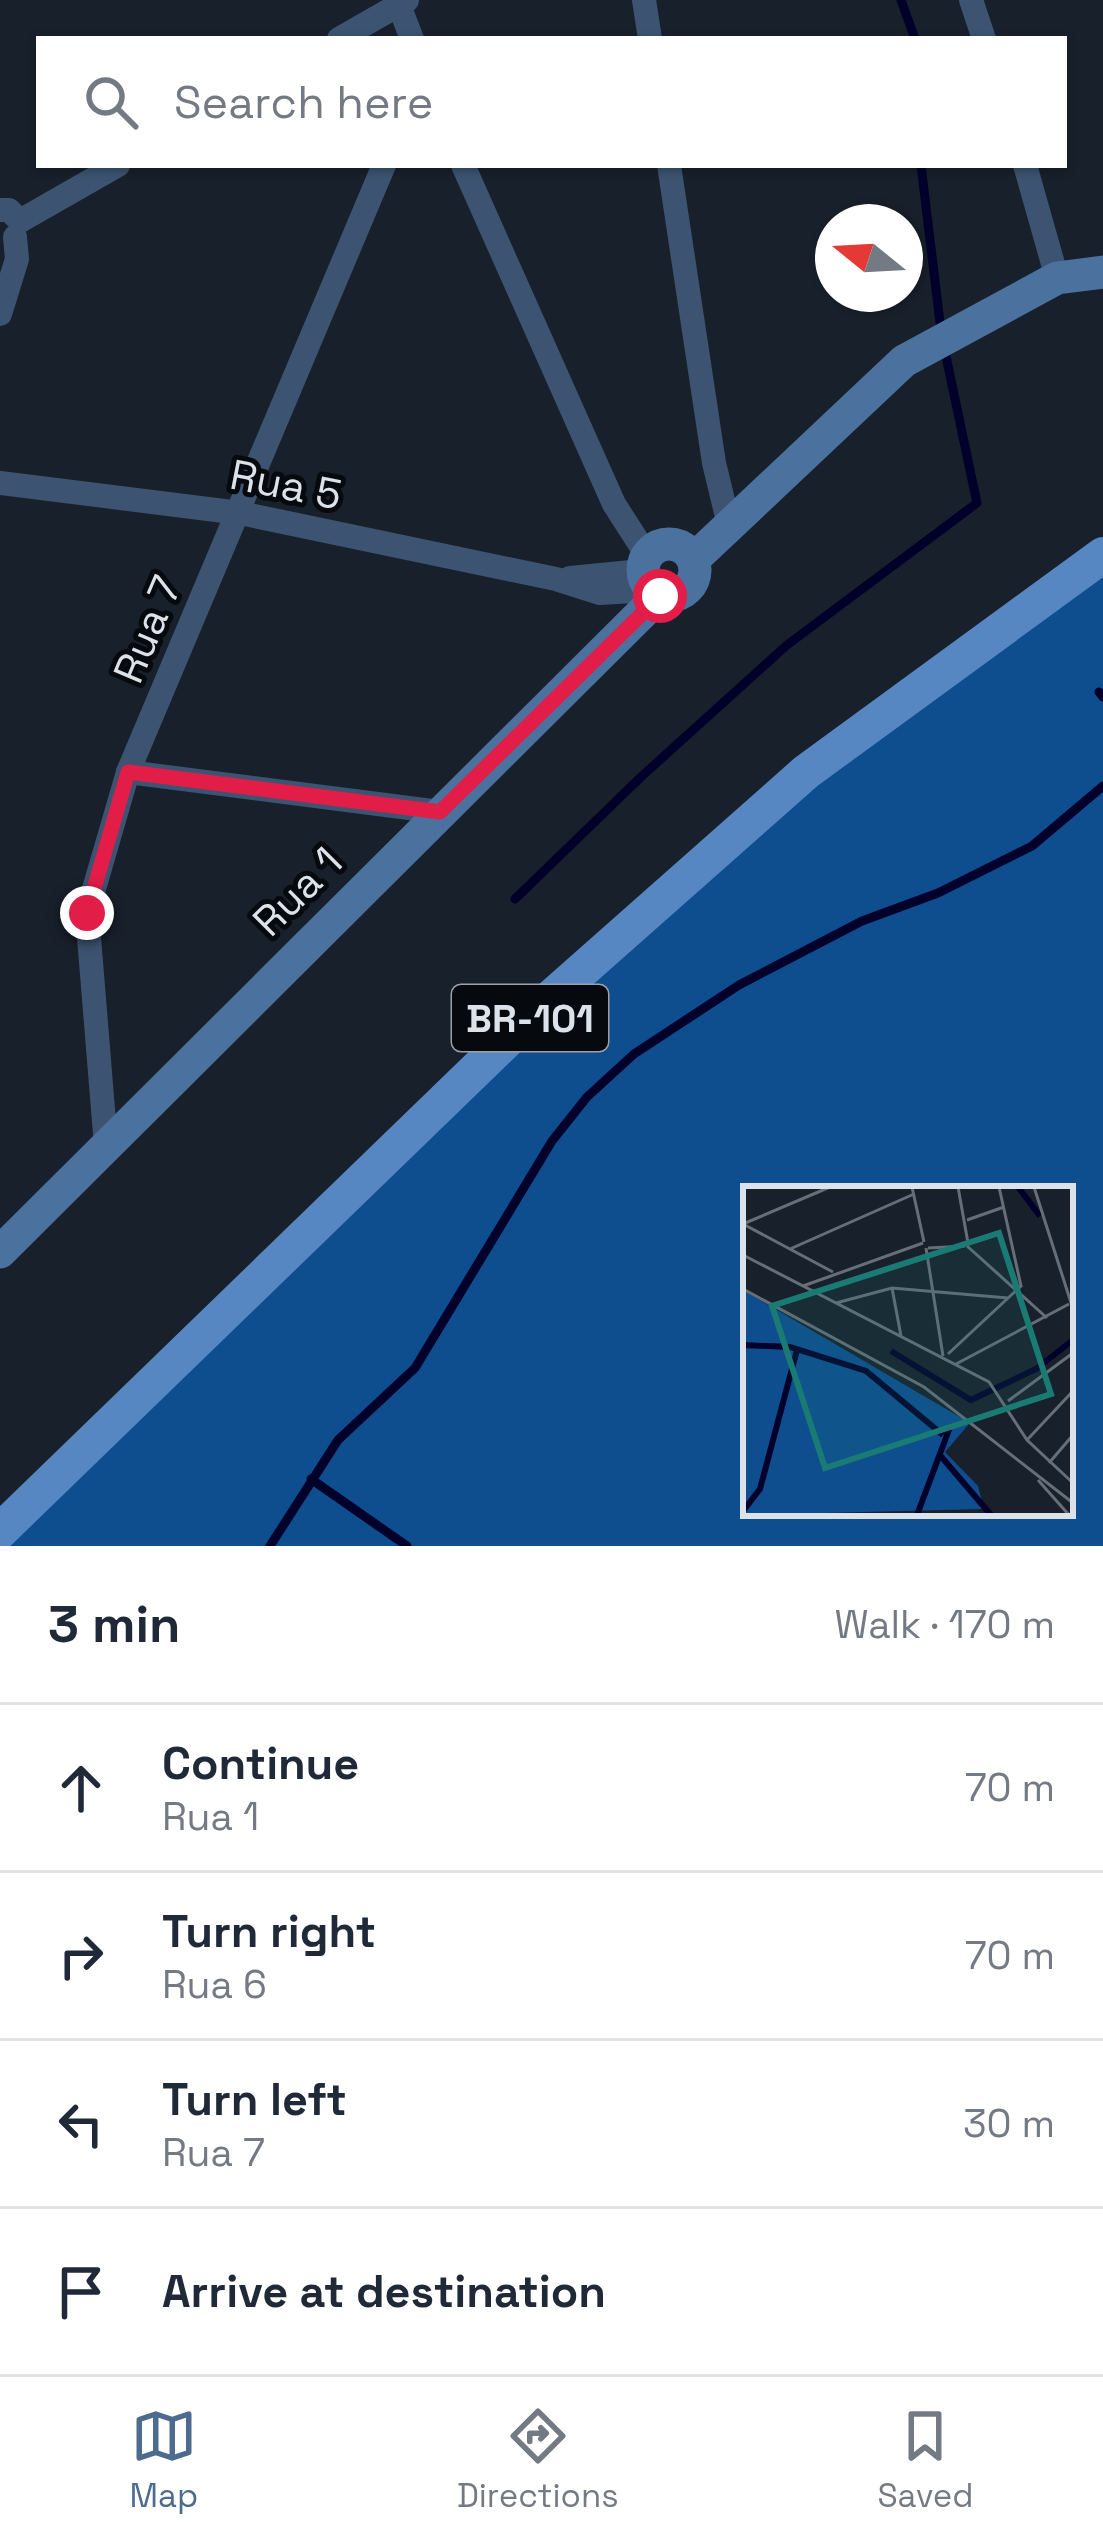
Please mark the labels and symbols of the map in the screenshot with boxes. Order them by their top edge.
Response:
north arrow [815,204,923,312]
street label: Rua 5 [226,448,346,521]
street label: Rua 7 [101,568,194,691]
route start [633,569,687,623]
street label: Rua 1 [242,836,353,947]
route end [60,886,114,940]
road number: BR-101 [452,985,608,1051]
inset map [743,1186,1073,1516]

